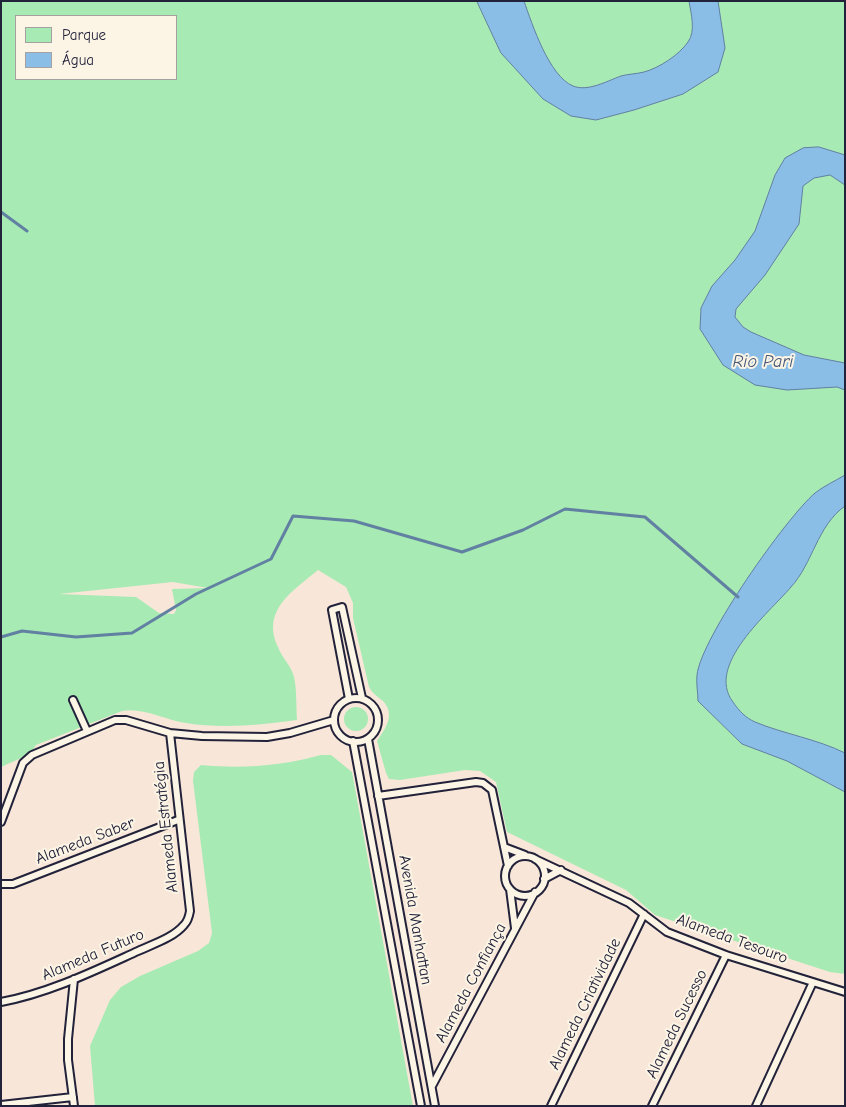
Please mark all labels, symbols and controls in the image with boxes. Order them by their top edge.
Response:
legend [15,15,178,80]
text: Parque [62,26,106,44]
text: Água [62,51,94,69]
water label: Rio Pari [733,351,793,373]
street label: Alameda Estratégia [150,760,182,894]
street label: Alameda Saber [33,813,137,869]
street label: Avenida Manhattan [394,854,436,986]
street label: Alameda Tesouro [674,910,790,968]
street label: Alameda Confiança [431,920,511,1046]
street label: Alameda Futuro [39,925,147,985]
street label: Alameda Criatividade [545,935,625,1073]
street label: Alameda Sucesso [642,966,712,1082]

